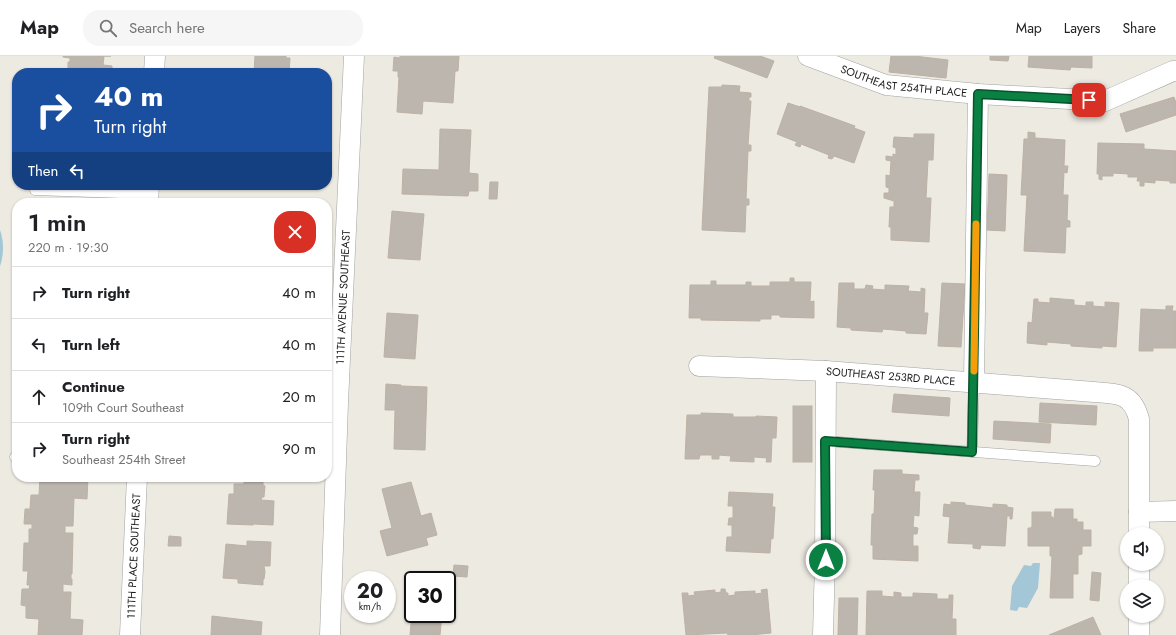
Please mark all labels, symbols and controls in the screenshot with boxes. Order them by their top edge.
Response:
search box [83,10,363,46]
text: Map [20,14,59,41]
icon: search [97,17,119,39]
text: Search here [129,17,205,39]
text: Map [1016,18,1042,38]
text: Layers [1064,18,1100,38]
text: Share [1122,18,1156,38]
street label: SOUTHEAST 254TH PLACE [838,61,968,101]
text: 40 m [94,76,163,117]
pin [1072,83,1106,117]
icon: right [28,84,80,136]
icon: arrive [1078,89,1100,111]
text: Turn right [94,114,166,140]
text: Then [28,160,58,182]
icon: left [66,160,88,182]
text: 1 min [28,205,86,240]
button: close [274,211,316,253]
street label: 111TH AVENUE SOUTHEAST [332,230,354,365]
text: 220 m · 19:30 [28,238,108,257]
icon: right [28,282,50,304]
text: Turn right [62,282,130,304]
text: 40 m [282,282,316,304]
icon: left [28,334,50,356]
text: Turn left [62,334,120,356]
text: 40 m [282,334,316,356]
street label: SOUTHEAST 253RD PLACE [825,363,956,389]
text: Continue [62,376,125,398]
icon: ahead [28,386,50,408]
text: 20 m [282,386,316,408]
text: 109th Court Southeast [62,398,184,417]
text: Turn right [62,428,130,450]
icon: right [28,438,50,460]
text: 90 m [282,438,316,460]
text: Southeast 254th Street [62,450,185,469]
street label: 111TH PLACE SOUTHEAST [123,493,144,619]
map controls [1120,527,1164,623]
button: sound [1120,527,1164,571]
position arrow [805,539,847,581]
speed limit sign: 30 [404,571,456,623]
text: 20 [357,577,383,606]
button: layers [1120,579,1164,623]
text: km/h [359,599,381,614]

